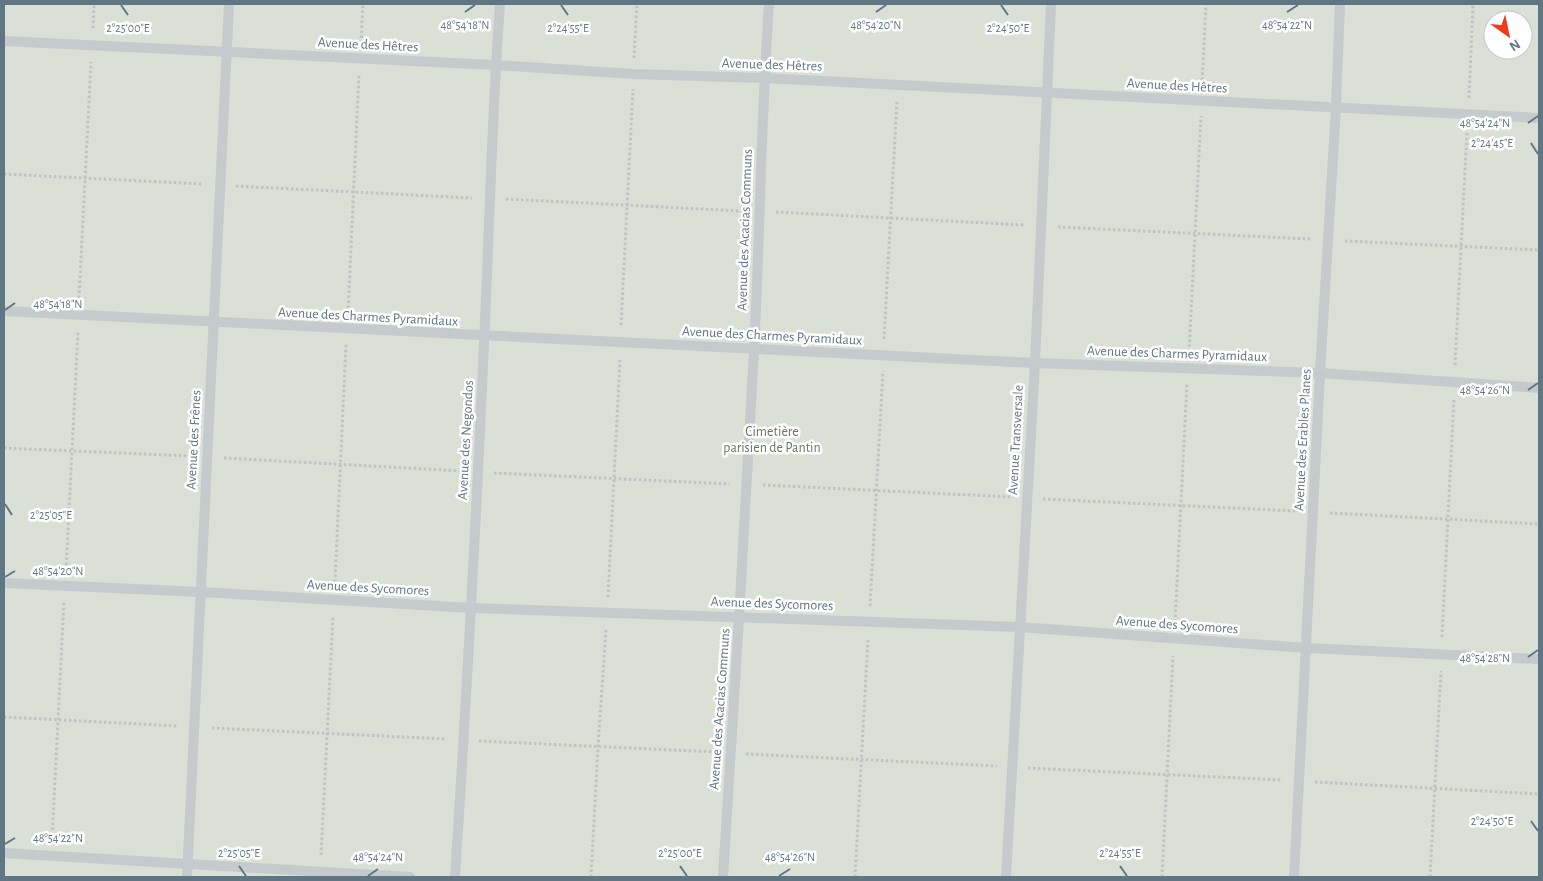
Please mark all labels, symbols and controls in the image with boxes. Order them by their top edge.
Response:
north arrow [1483,10,1533,60]
text: 48°54'18"N [440,19,490,31]
text: 48°54'20"N [850,19,902,31]
text: 48°54'22"N [1262,19,1312,31]
text: 2°25'00"E [106,22,150,34]
text: 2°24'55"E [547,22,589,34]
text: 2°24'50"E [987,22,1030,34]
street label: Avenue des Hêtres [317,35,419,55]
text: N [1507,37,1522,54]
street label: Avenue des Hêtres [721,56,823,74]
street label: Avenue des Hêtres [1126,76,1228,96]
text: 48°54'24"N [1460,117,1510,129]
text: 2°24'45"E [1471,137,1513,149]
street label: Avenue des Acacias Communs [735,149,755,311]
text: 48°54'18"N [33,298,83,310]
street label: Avenue des Charmes Pyramidaux [278,305,458,329]
street label: Avenue des Charmes Pyramidaux [682,324,862,348]
street label: Avenue des Charmes Pyramidaux [1087,344,1267,364]
street label: Avenue des Erables Planes [1292,369,1314,511]
street label: Avenue des Negondos [456,380,476,500]
street label: Avenue Transversale [1006,384,1026,496]
text: 48°54'26"N [1460,384,1510,396]
street label: Avenue des Frênes [184,390,204,490]
park label: Cimetière parisien de Pantin [723,425,821,455]
text: 2°25'05"E [30,509,72,521]
text: 48°54'20"N [32,565,84,577]
street label: Avenue des Sycomores [306,578,430,598]
street label: Avenue des Sycomores [710,595,834,613]
street label: Avenue des Sycomores [1115,614,1239,636]
street label: Avenue des Acacias Communs [707,628,733,790]
text: 48°54'28"N [1460,652,1510,664]
text: 2°24'50"E [1471,815,1514,827]
text: 48°54'22"N [33,832,83,844]
text: 2°25'05"E [218,847,260,859]
text: 2°25'00"E [658,847,702,859]
text: 2°24'55"E [1099,847,1141,859]
text: 48°54'24"N [353,851,403,863]
text: 48°54'26"N [765,851,815,863]

